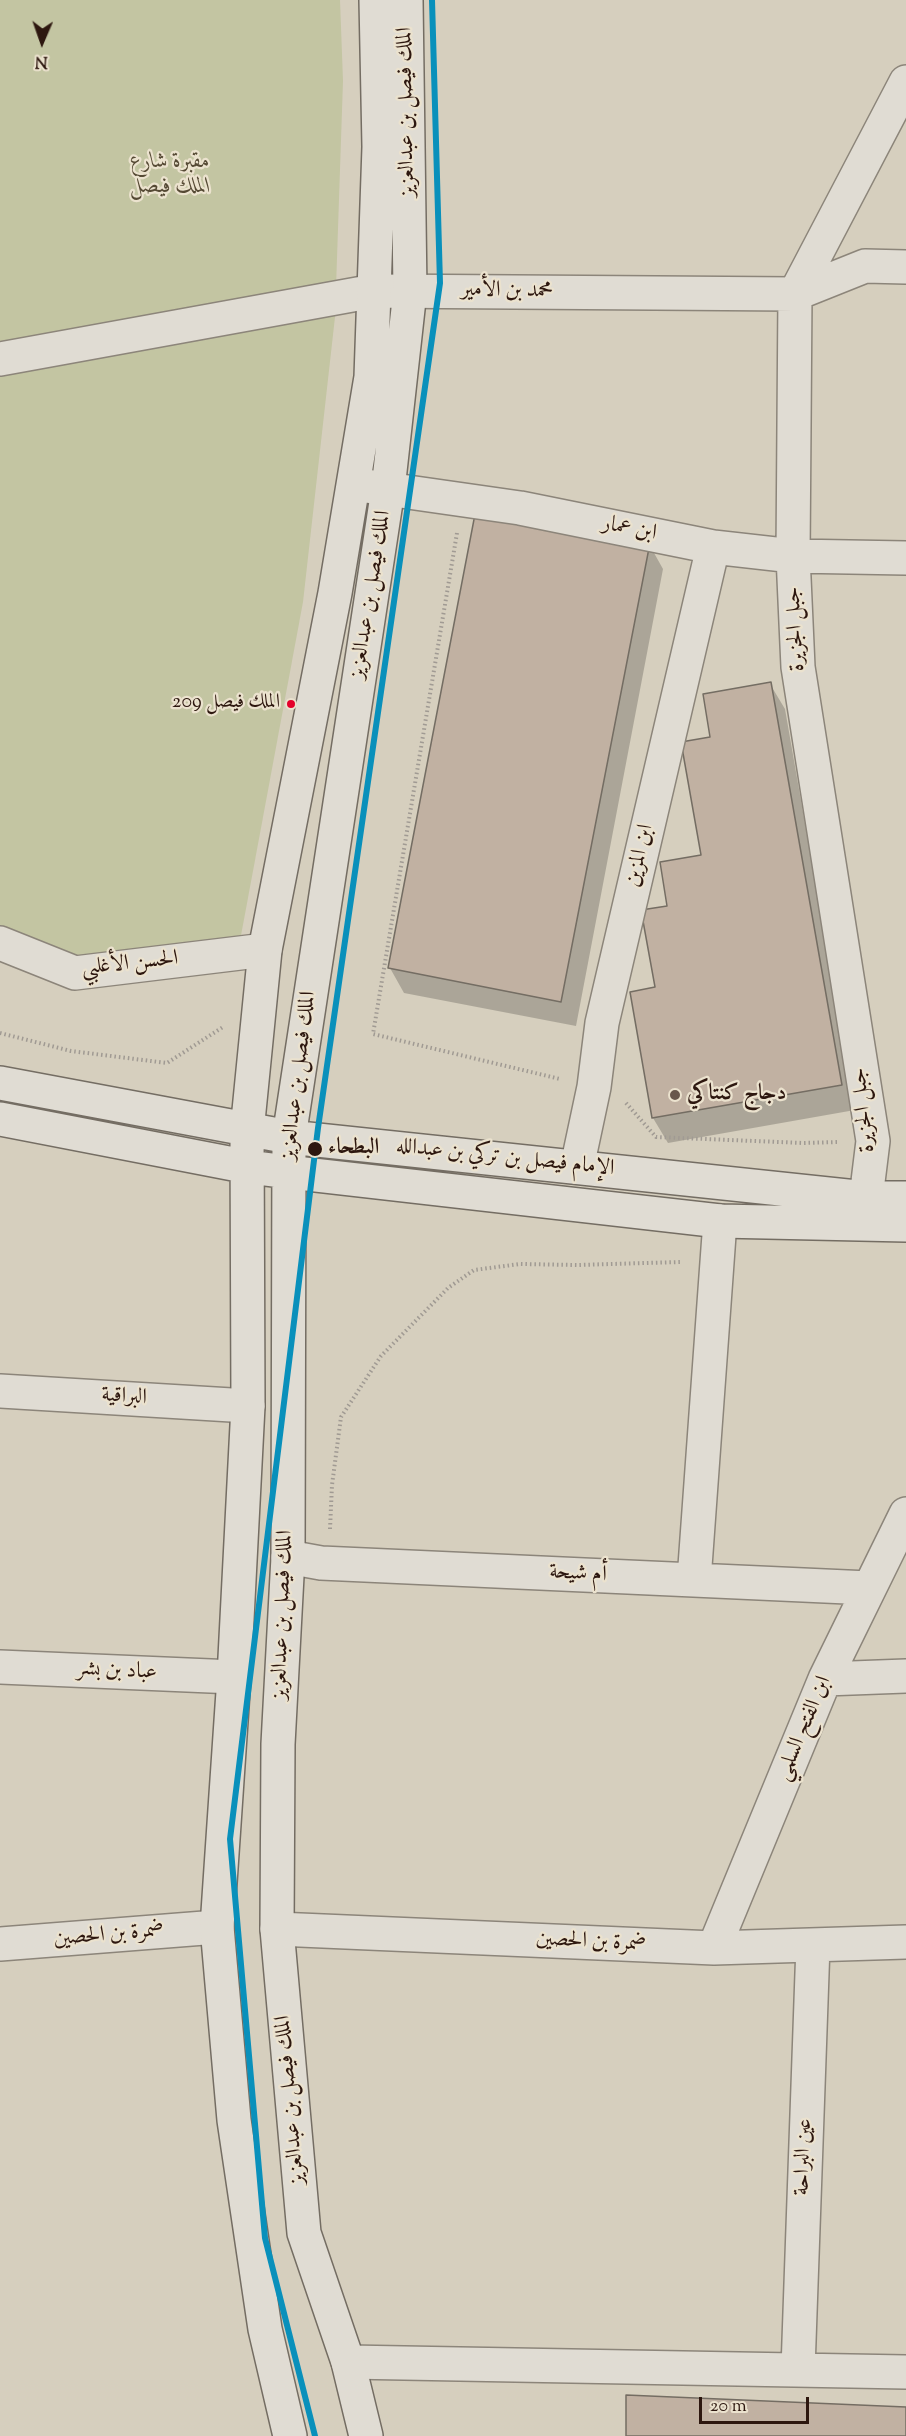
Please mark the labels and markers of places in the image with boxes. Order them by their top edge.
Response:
place label: الملك فيصل 209 [172,692,280,716]
marker: الملك فيصل 209 [285,698,297,710]
place label: دجاج كنتاكي [687,1082,786,1108]
marker: دجاج كنتاكي [668,1088,682,1102]
place label: البطحاء [328,1136,379,1162]
marker: البطحاء [306,1140,324,1158]

